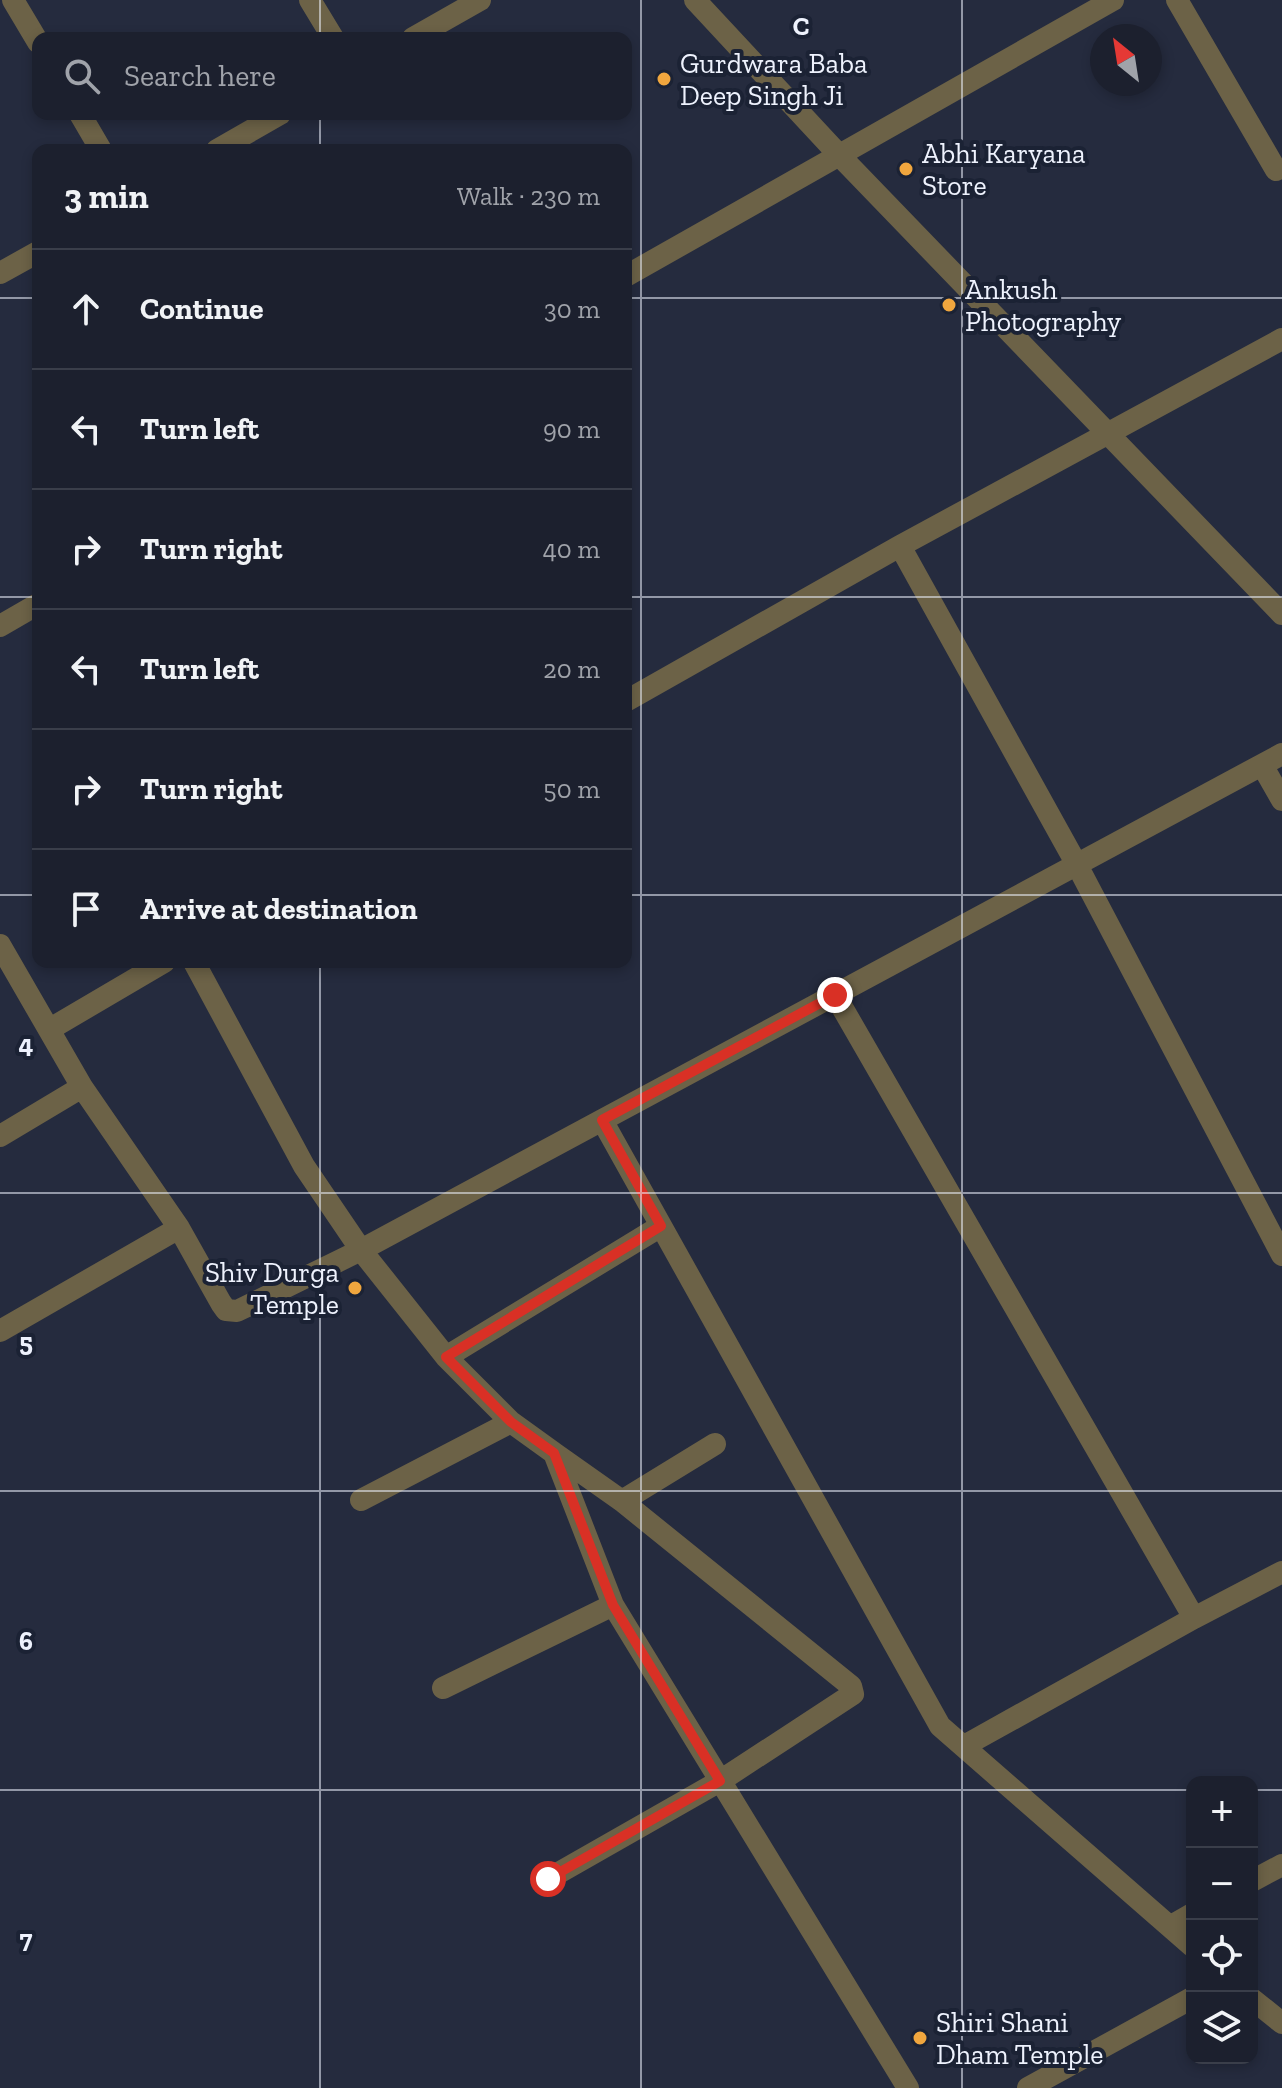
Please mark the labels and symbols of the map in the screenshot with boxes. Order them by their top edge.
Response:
text: C [793,10,809,42]
north arrow [1090,24,1162,96]
place label: Gurdwara Baba Deep Singh Ji [680,47,868,112]
marker: Gurdwara Baba Deep Singh Ji [655,70,673,88]
place label: Abhi Karyana Store [922,137,1086,202]
marker: Abhi Karyana Store [897,160,915,178]
place label: Ankush Photography [965,273,1122,338]
marker: Ankush Photography [940,296,958,314]
route end [817,977,853,1013]
text: 4 [19,1028,34,1060]
place label: Shiv Durga Temple [205,1256,339,1321]
marker: Shiv Durga Temple [346,1279,364,1297]
text: 5 [19,1326,33,1358]
text: 6 [19,1625,33,1657]
route start [530,1861,566,1897]
text: 7 [20,1923,33,1955]
place label: Shiri Shani Dham Temple [936,2006,1104,2071]
marker: Shiri Shani Dham Temple [911,2029,929,2047]

